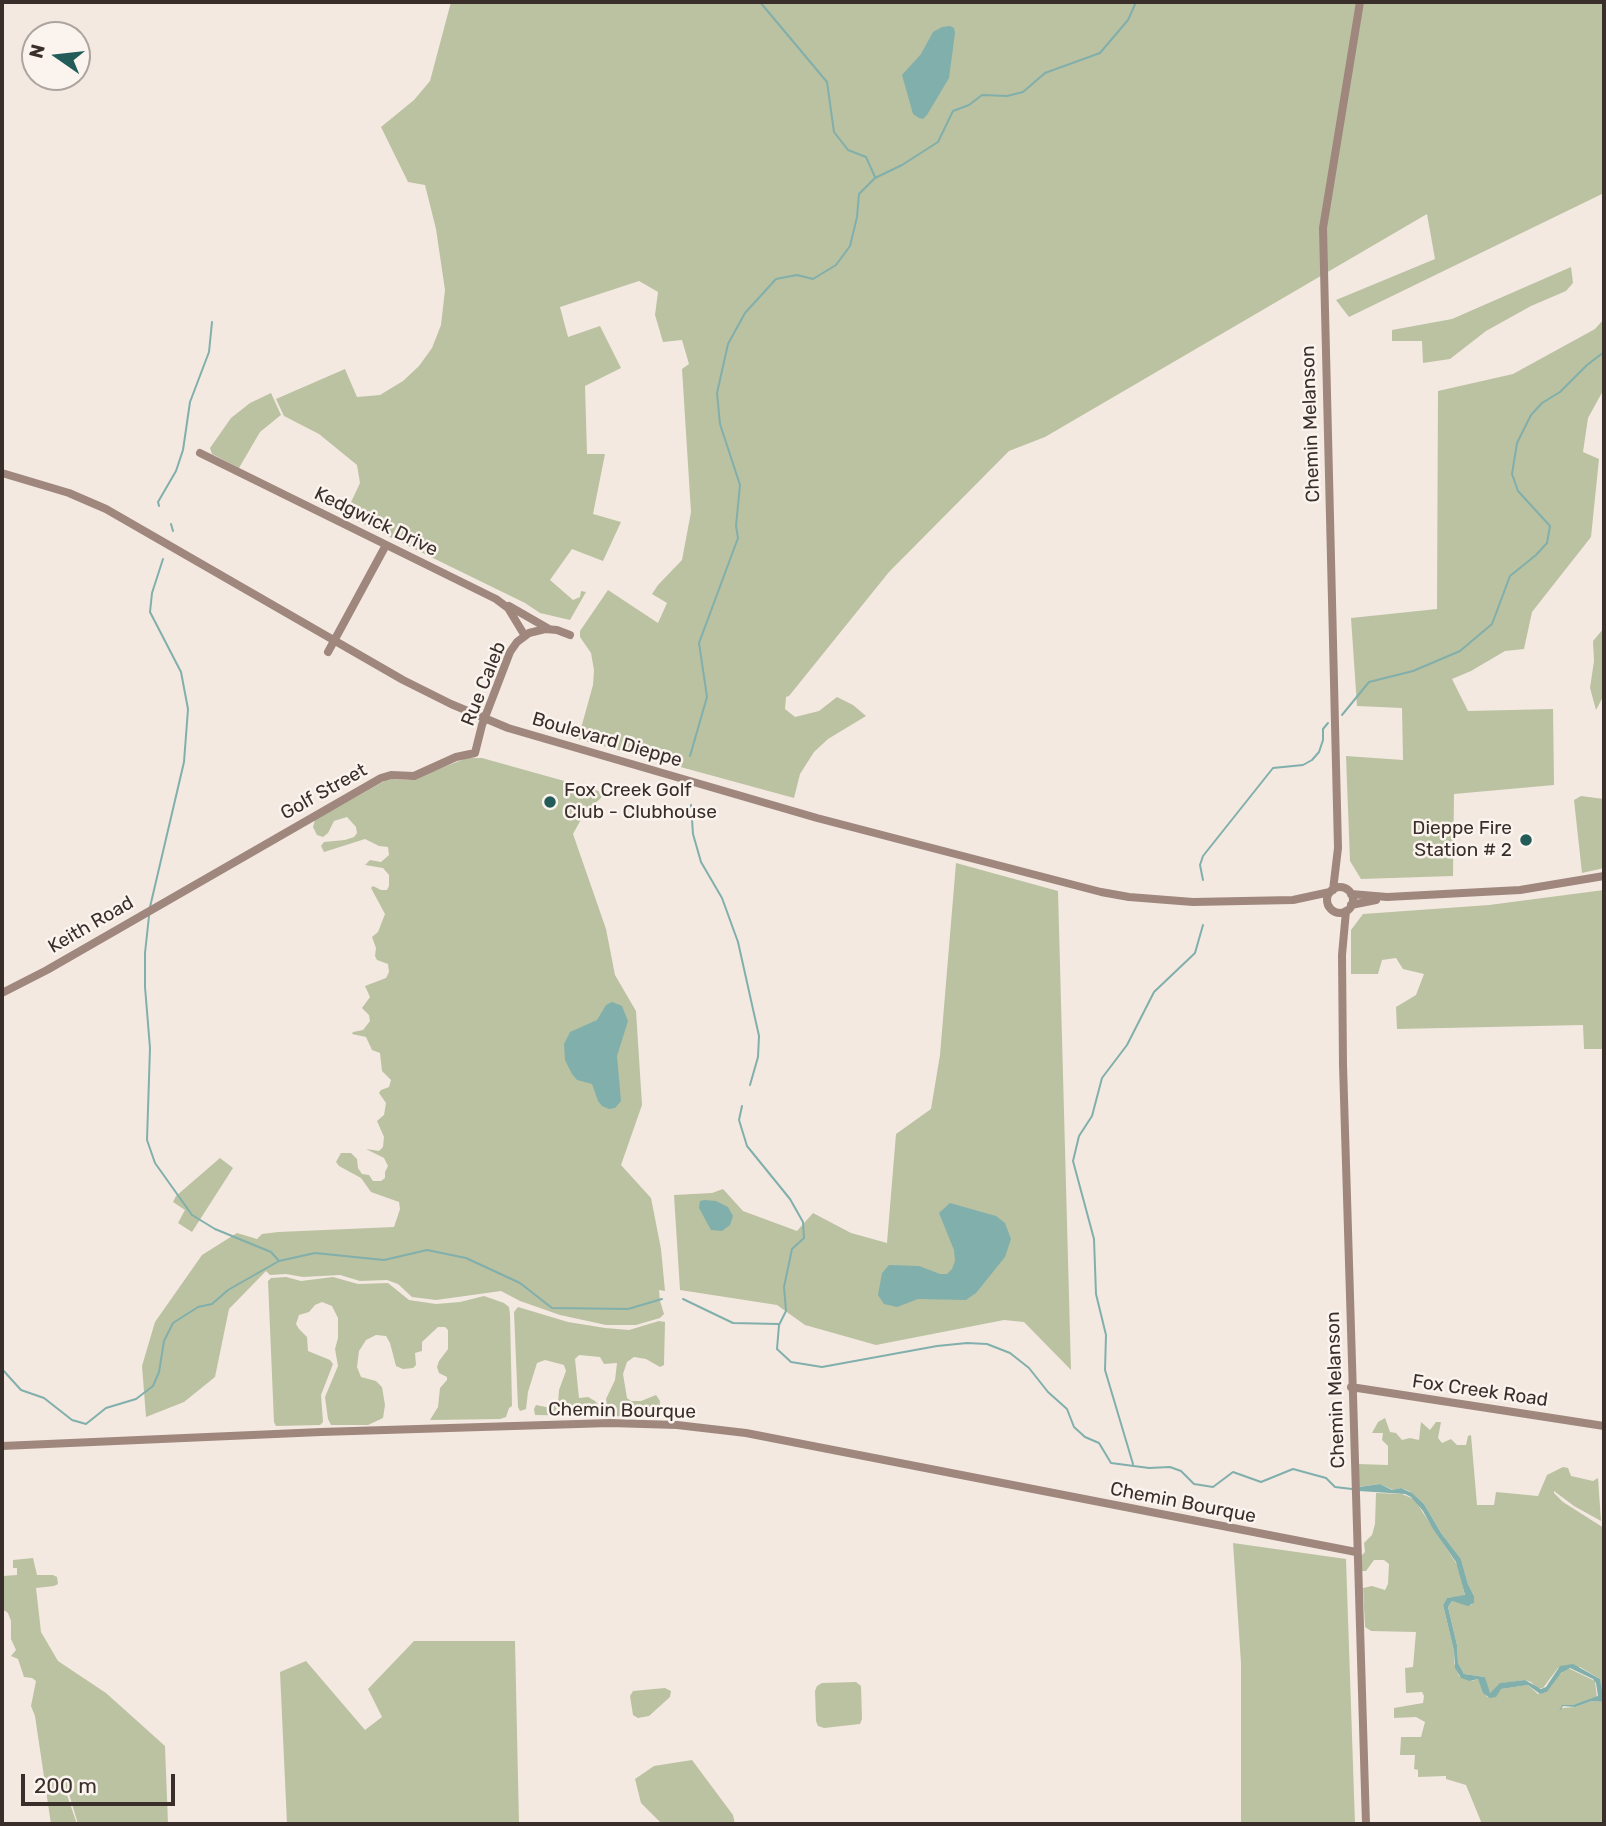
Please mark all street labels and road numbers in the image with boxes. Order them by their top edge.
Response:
street label: Chemin Melanson [1297,345,1325,503]
street label: Kedgwick Drive [310,482,442,562]
street label: Rue Caleb [457,639,511,729]
street label: Boulevard Dieppe [529,708,685,772]
street label: Golf Street [277,759,371,825]
street label: Keith Road [44,891,138,959]
street label: Chemin Melanson [1322,1311,1350,1469]
street label: Fox Creek Road [1411,1370,1549,1412]
street label: Chemin Bourque [548,1398,696,1424]
street label: Chemin Bourque [1108,1478,1258,1528]

